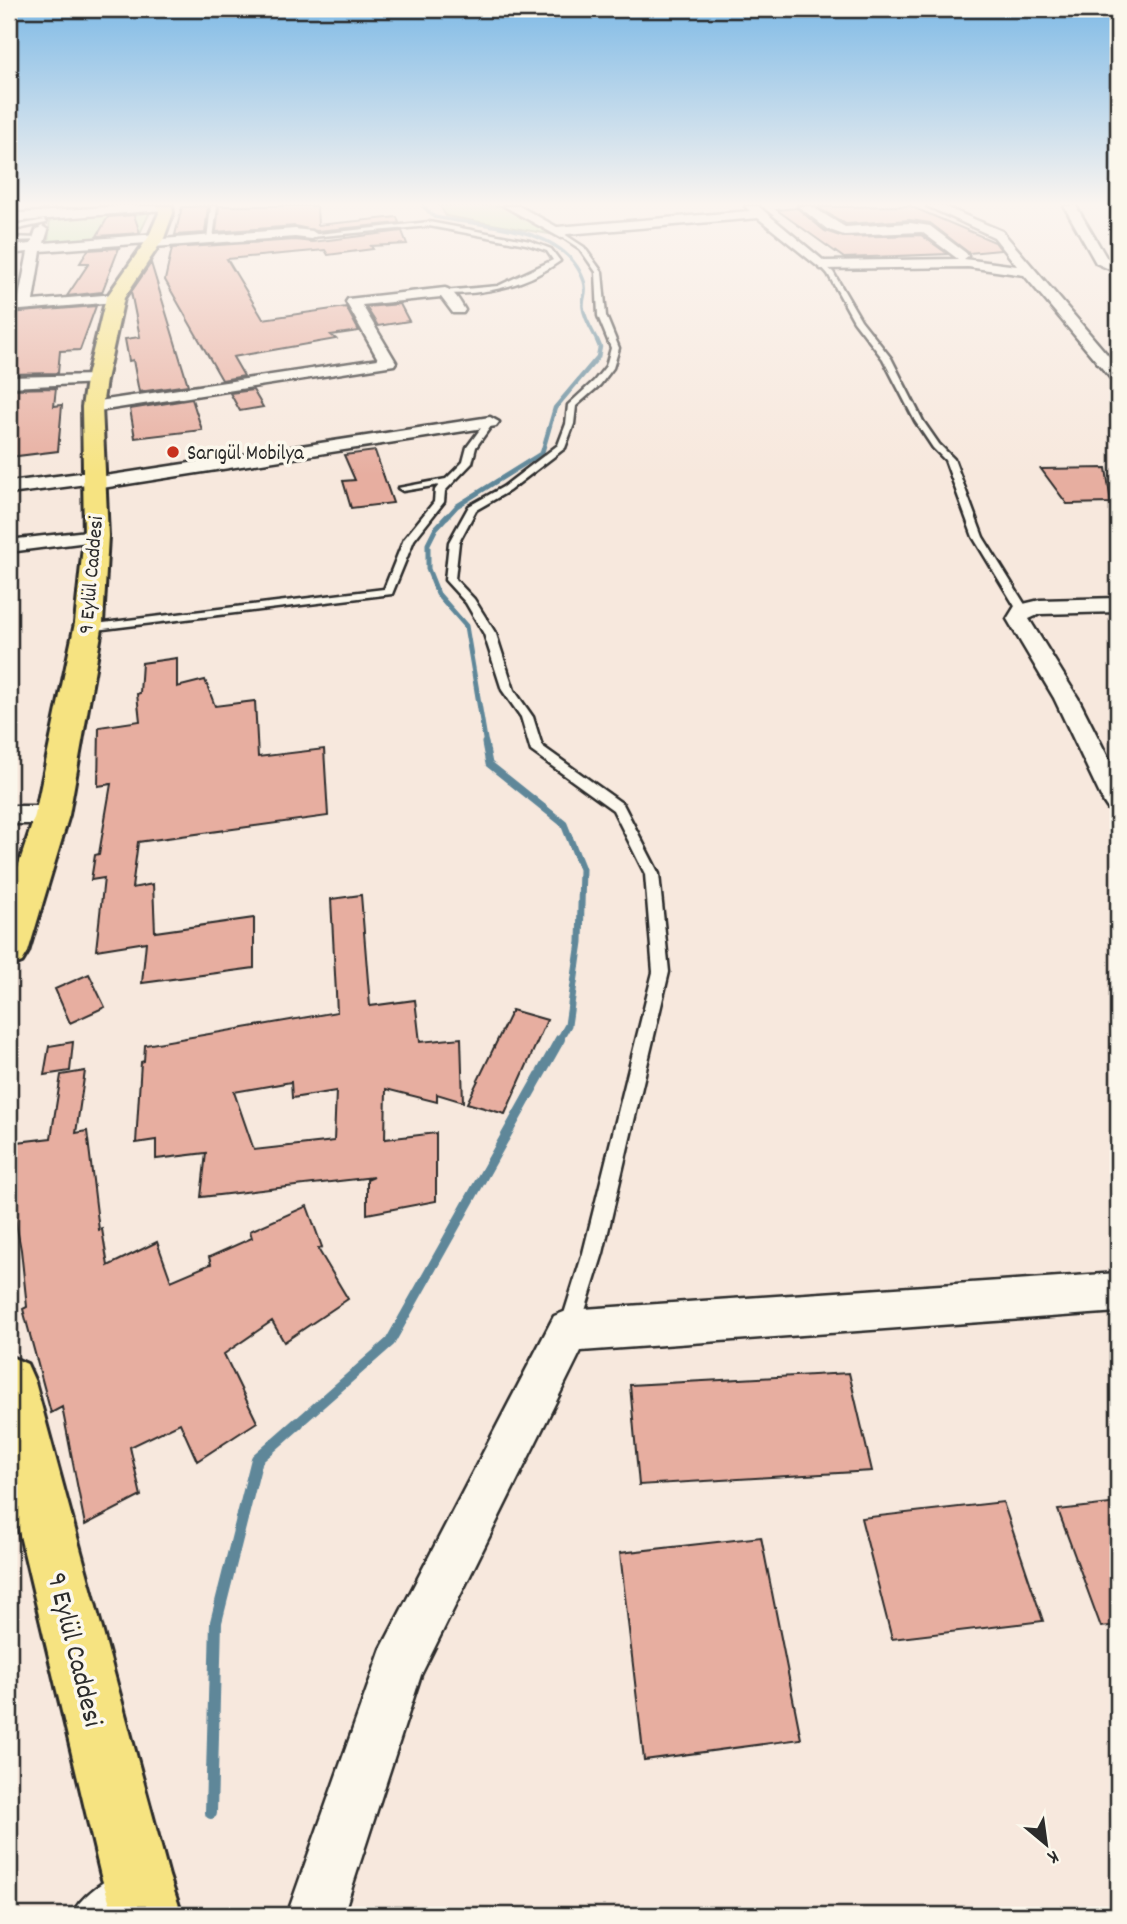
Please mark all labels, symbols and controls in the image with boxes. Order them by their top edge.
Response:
place label: Sarıgül Mobilya [187,440,305,470]
marker: Sarıgül Mobilya [165,444,181,460]
street label: 9 Eylül Caddesi [73,515,113,635]
street label: 9 Eylül Caddesi [34,1569,111,1731]
north arrow [1012,1808,1082,1878]
text: K [1042,1842,1063,1870]

